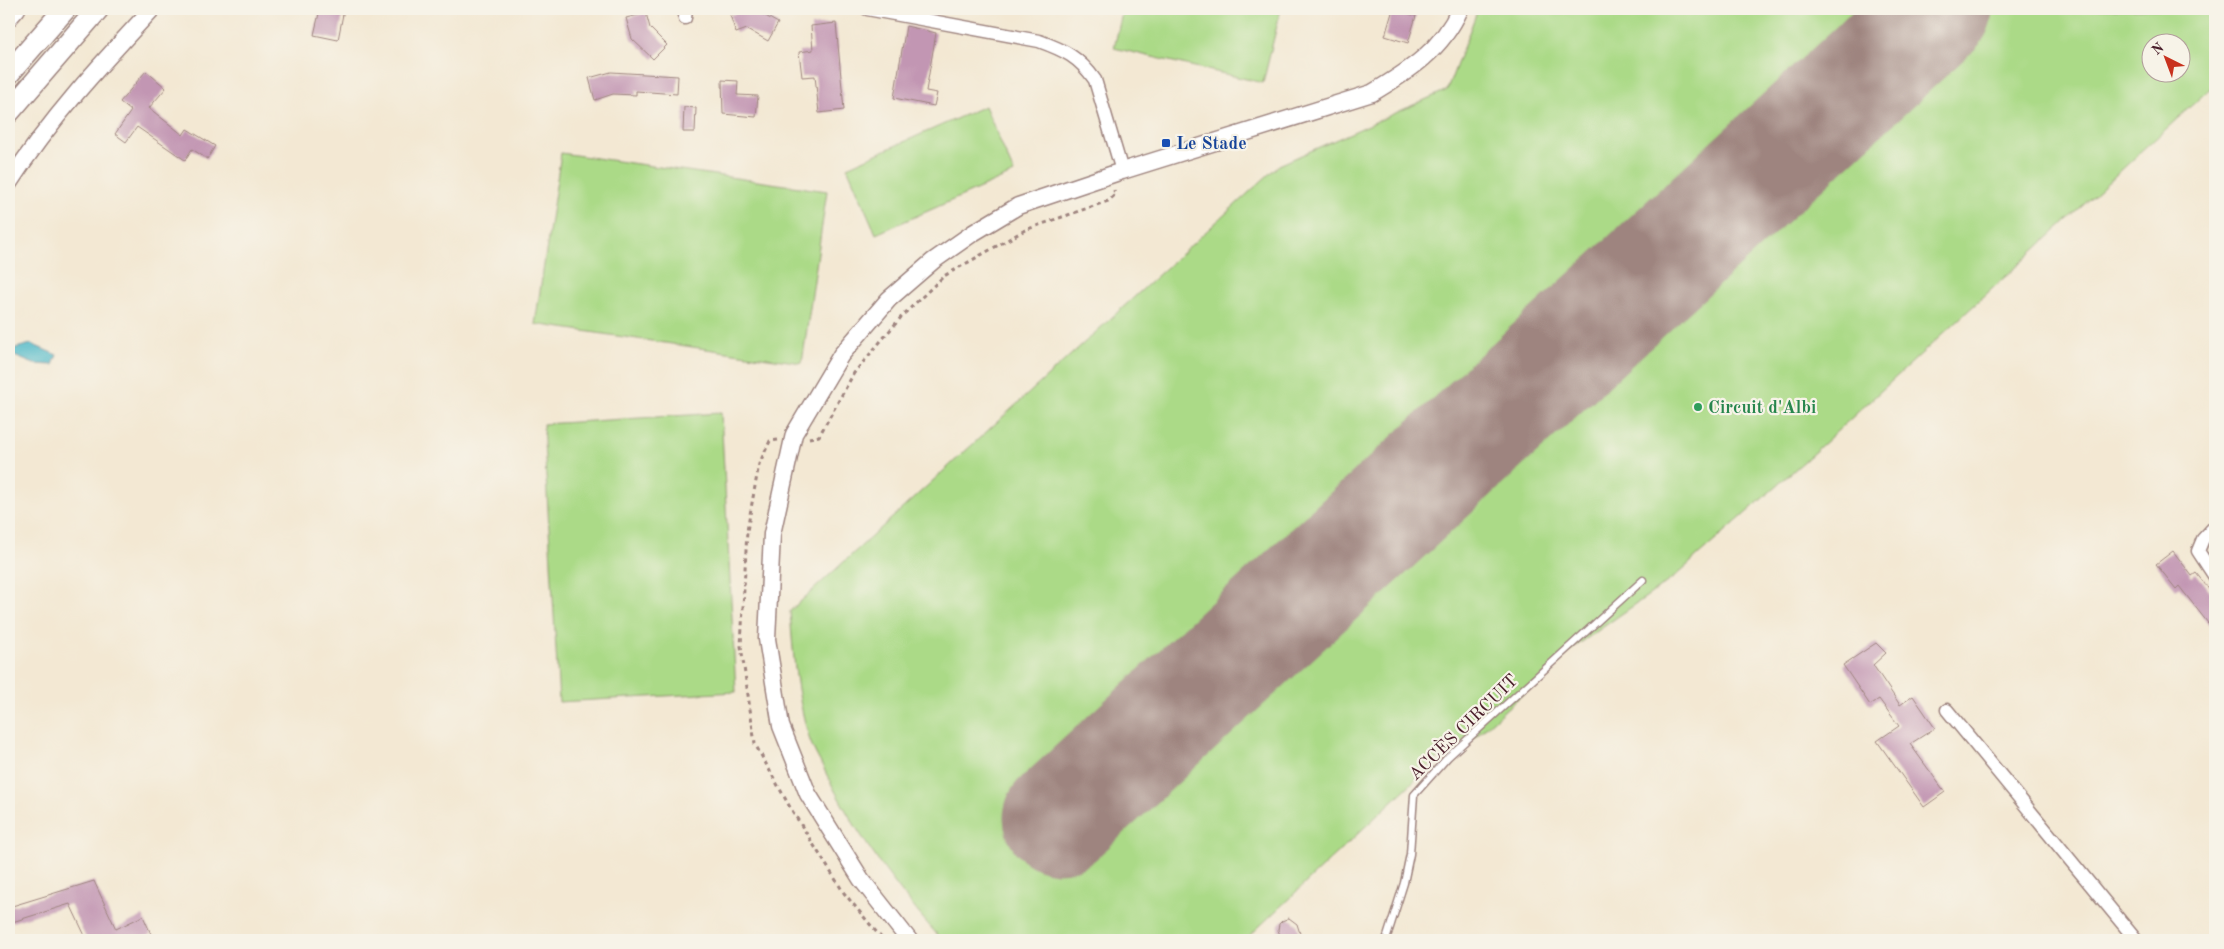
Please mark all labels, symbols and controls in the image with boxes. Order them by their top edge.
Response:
north arrow [2142,32,2192,82]
text: N [2149,40,2167,58]
place label: Le Stade [1176,135,1247,153]
marker: Le Stade [1160,137,1172,149]
place label: Circuit d'Albi [1708,399,1816,417]
marker: Circuit d'Albi [1692,401,1704,413]
street label: ACCÈS CIRCUIT [1403,668,1522,784]

